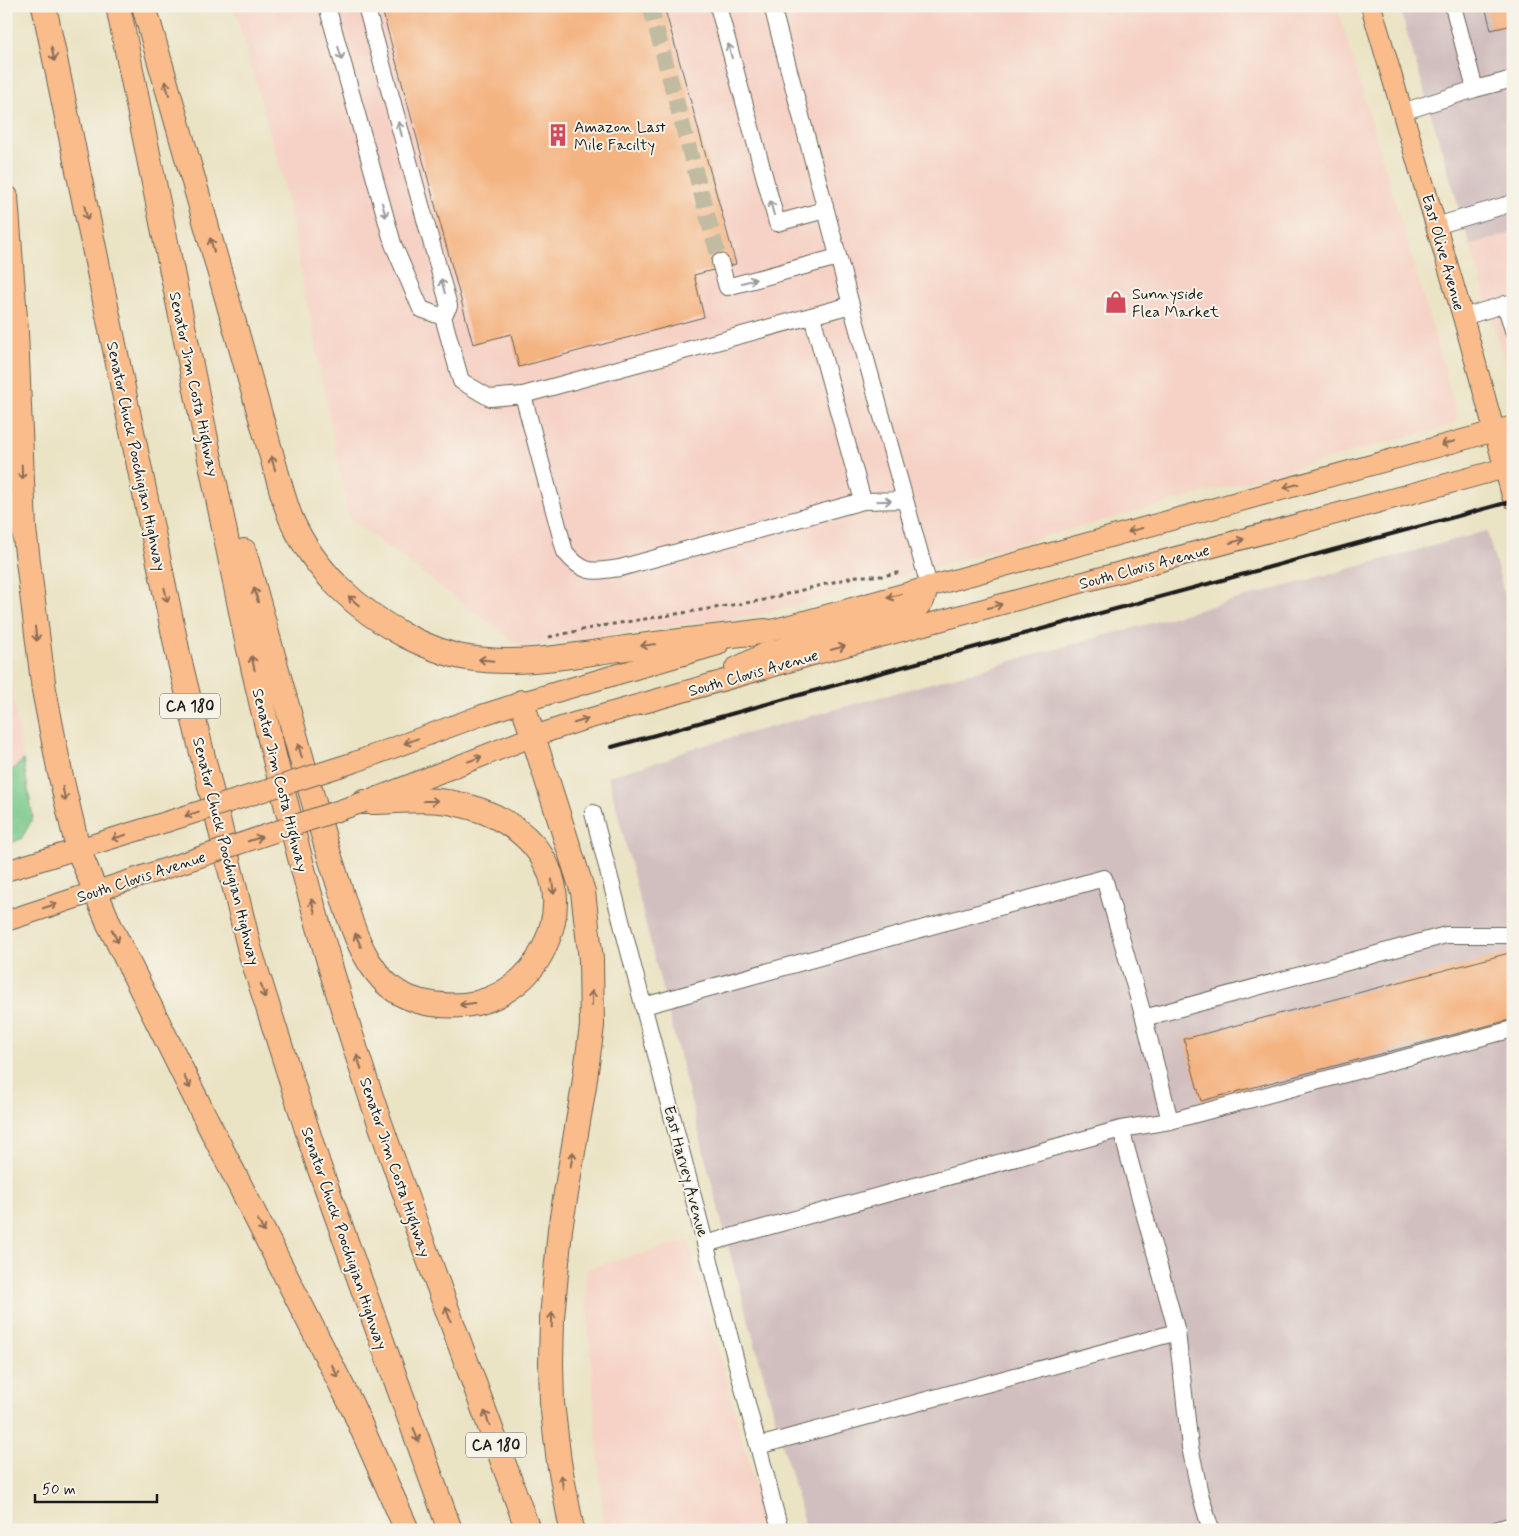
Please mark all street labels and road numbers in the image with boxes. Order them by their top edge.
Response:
street label: East Olive Avenue [1416,192,1469,313]
street label: Senator Jim Costa Highway [163,290,223,479]
street label: Senator Chuck Poochigian Highway [101,340,170,573]
street label: South Clovis Avenue [1077,540,1212,595]
street label: South Clovis Avenue [686,645,821,702]
street label: Senator Jim Costa Highway [246,686,313,875]
road number: CA 180 [160,694,220,718]
street label: Senator Chuck Poochigian Highway [187,735,264,968]
street label: South Clovis Avenue [74,847,209,908]
street label: Senator Jim Costa Highway [353,1075,435,1260]
street label: East Harvey Avenue [658,1103,713,1240]
street label: Senator Chuck Poochigian Highway [296,1124,392,1353]
road number: CA 180 [466,1432,526,1458]

